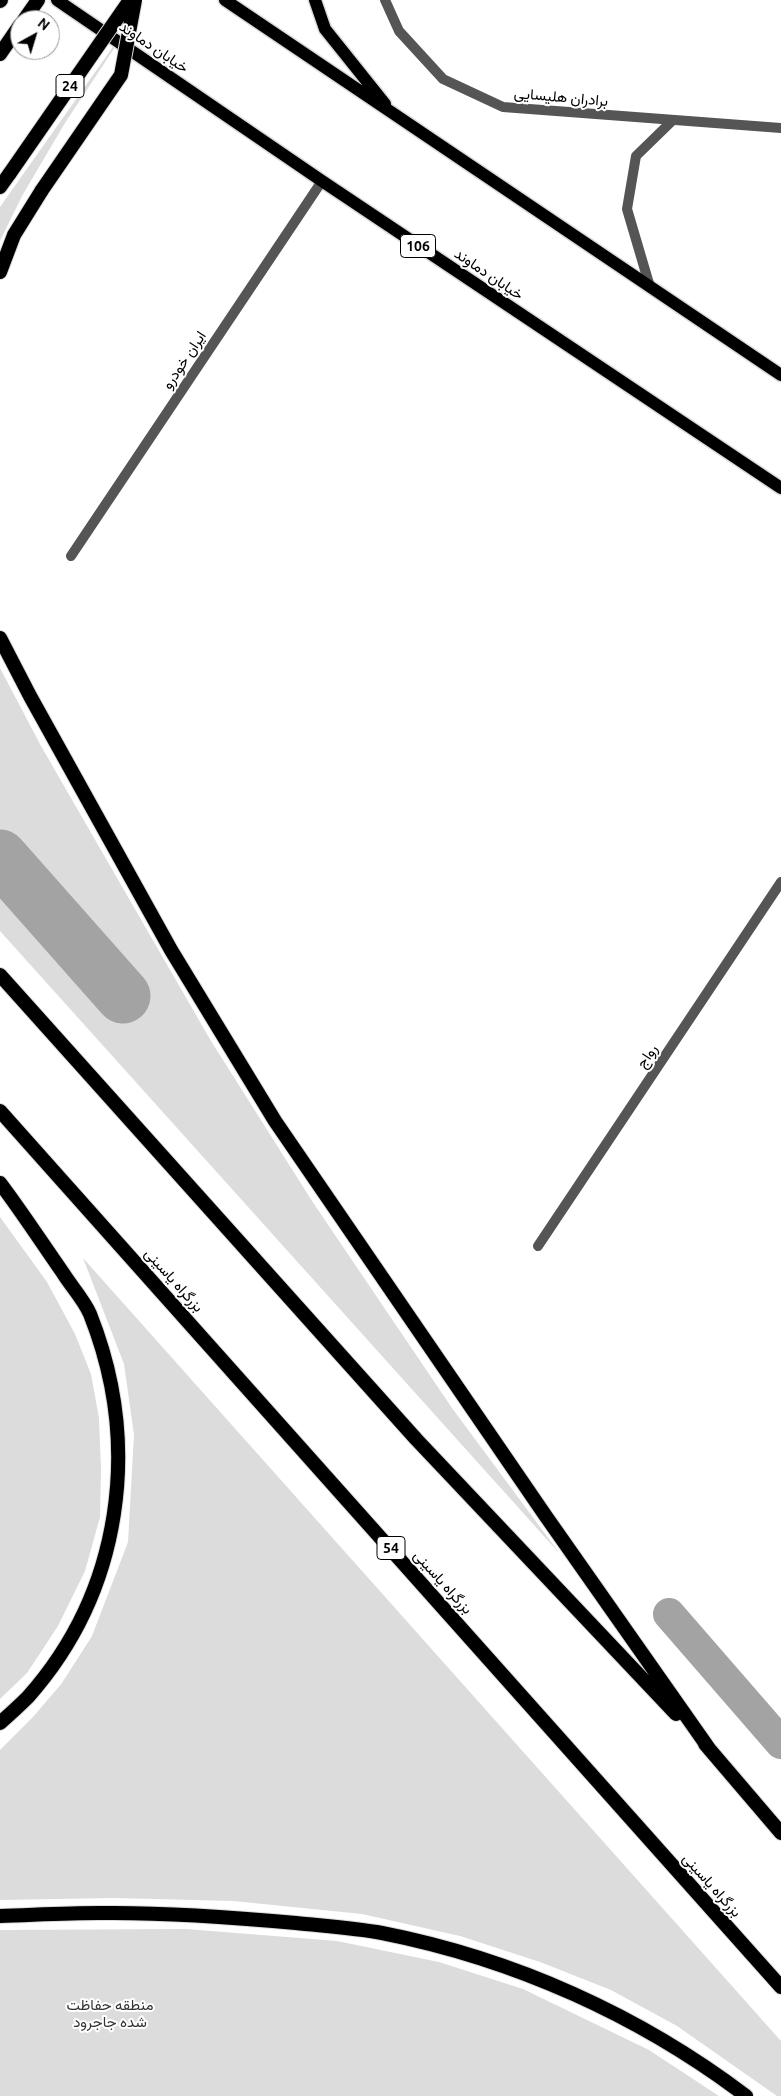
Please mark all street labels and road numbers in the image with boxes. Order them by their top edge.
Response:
street label: خیابان دماوند [116,17,192,77]
road number: 24 [56,74,84,98]
street label: برادران هلیسایی [513,84,609,110]
road number: 106 [400,235,436,258]
street label: خیابان دماوند [451,244,527,304]
street label: ایران خودرو [158,328,210,392]
street label: رواج [633,1041,661,1071]
street label: بزرگراه یاسینی [141,1244,207,1316]
road number: 54 [377,1536,405,1560]
street label: بزرگراه یاسینی [410,1546,476,1618]
street label: بزرگراه یاسینی [679,1849,745,1921]

